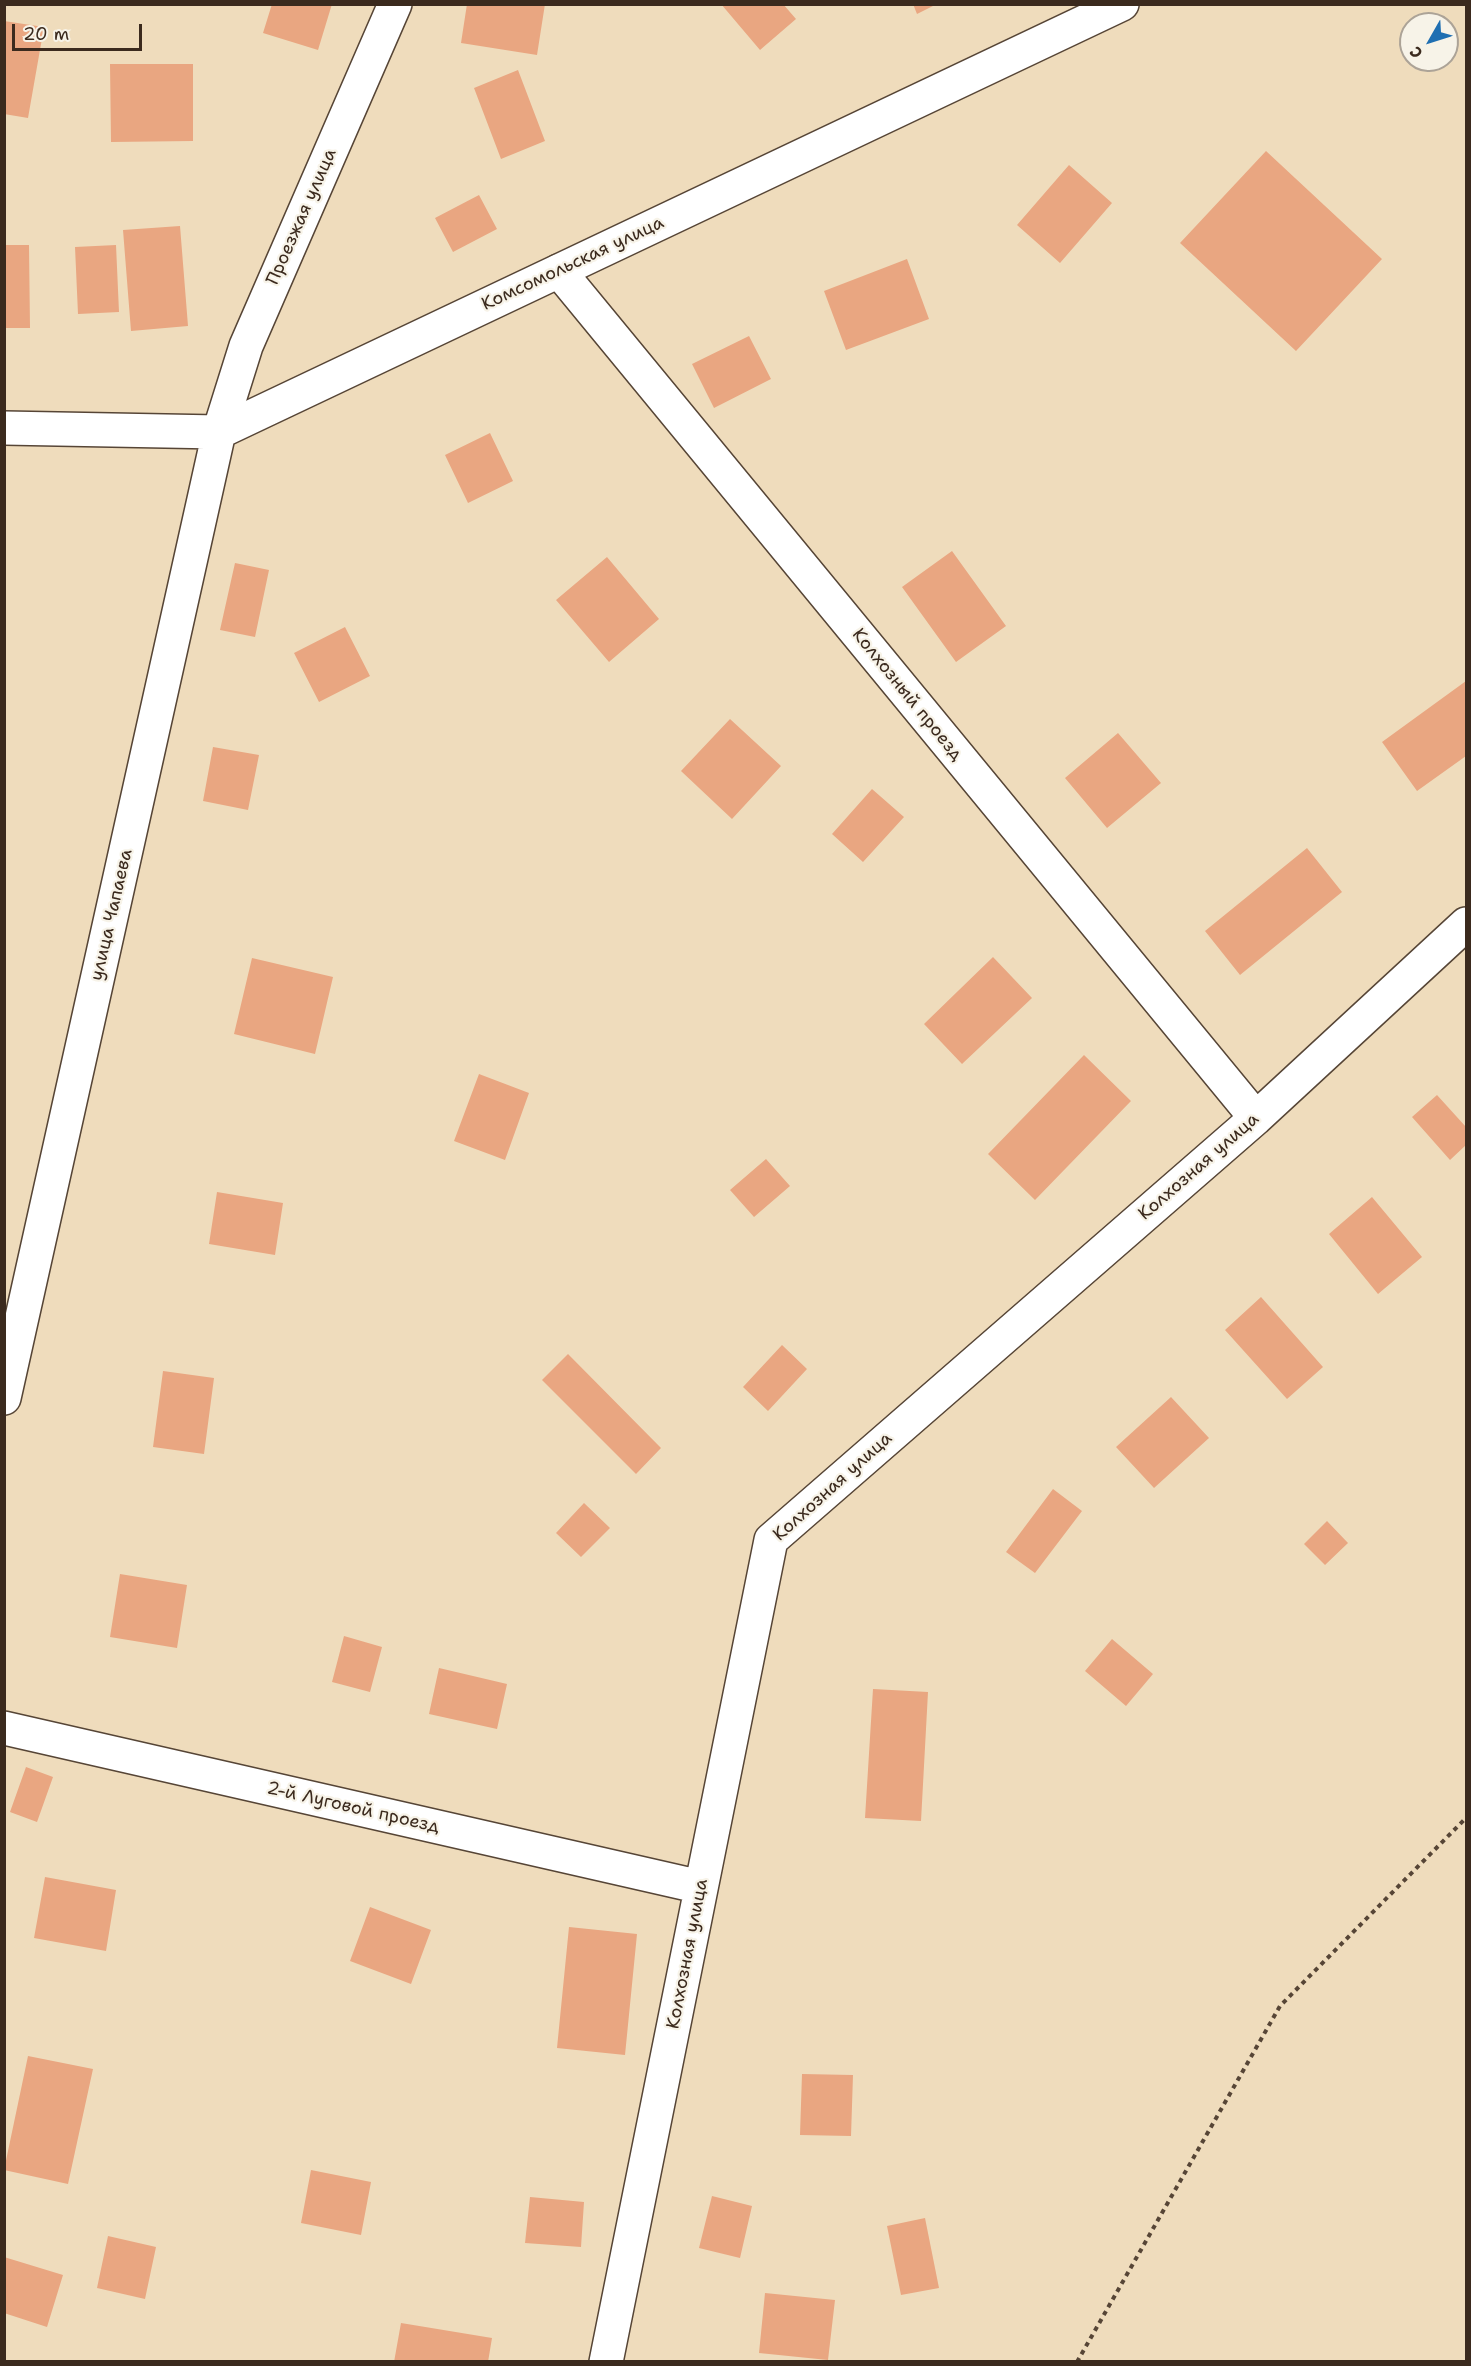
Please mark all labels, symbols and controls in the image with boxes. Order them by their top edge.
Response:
scale bar [15,12,146,50]
north arrow [1399,12,1459,72]
text: 20 m [23,22,69,46]
text: С [1405,42,1427,63]
street label: Проезжая улица [262,146,342,288]
street label: Комсомольская улица [478,212,668,316]
street label: Колхозный проезд [847,625,967,765]
street label: улица Чапаева [86,847,138,983]
street label: Колхозная улица [1134,1109,1264,1225]
street label: Колхозная улица [769,1428,897,1546]
street label: 2-й Луговой проезд [265,1778,441,1838]
street label: Колхозная улица [663,1877,713,2031]

